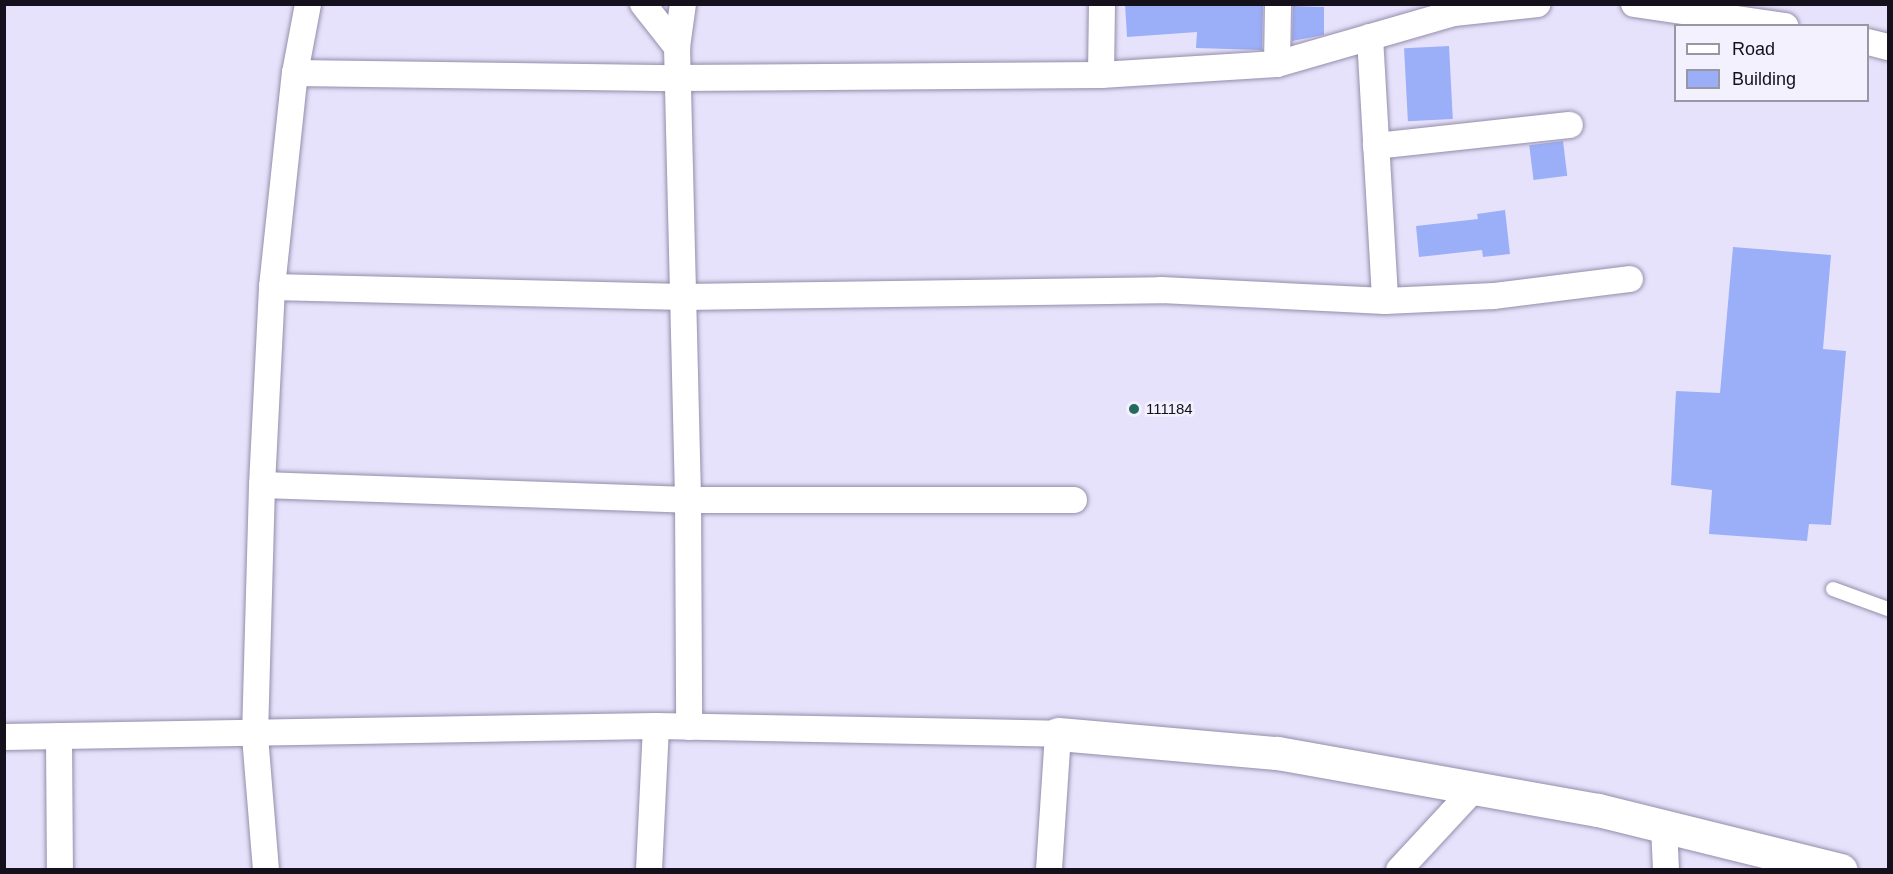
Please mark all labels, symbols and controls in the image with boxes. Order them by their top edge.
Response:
legend [1674,24,1869,102]
text: Road [1732,39,1775,59]
text: Building [1732,69,1796,89]
place label: 111184 [1146,400,1193,418]
marker: 111184 [1127,402,1141,416]

